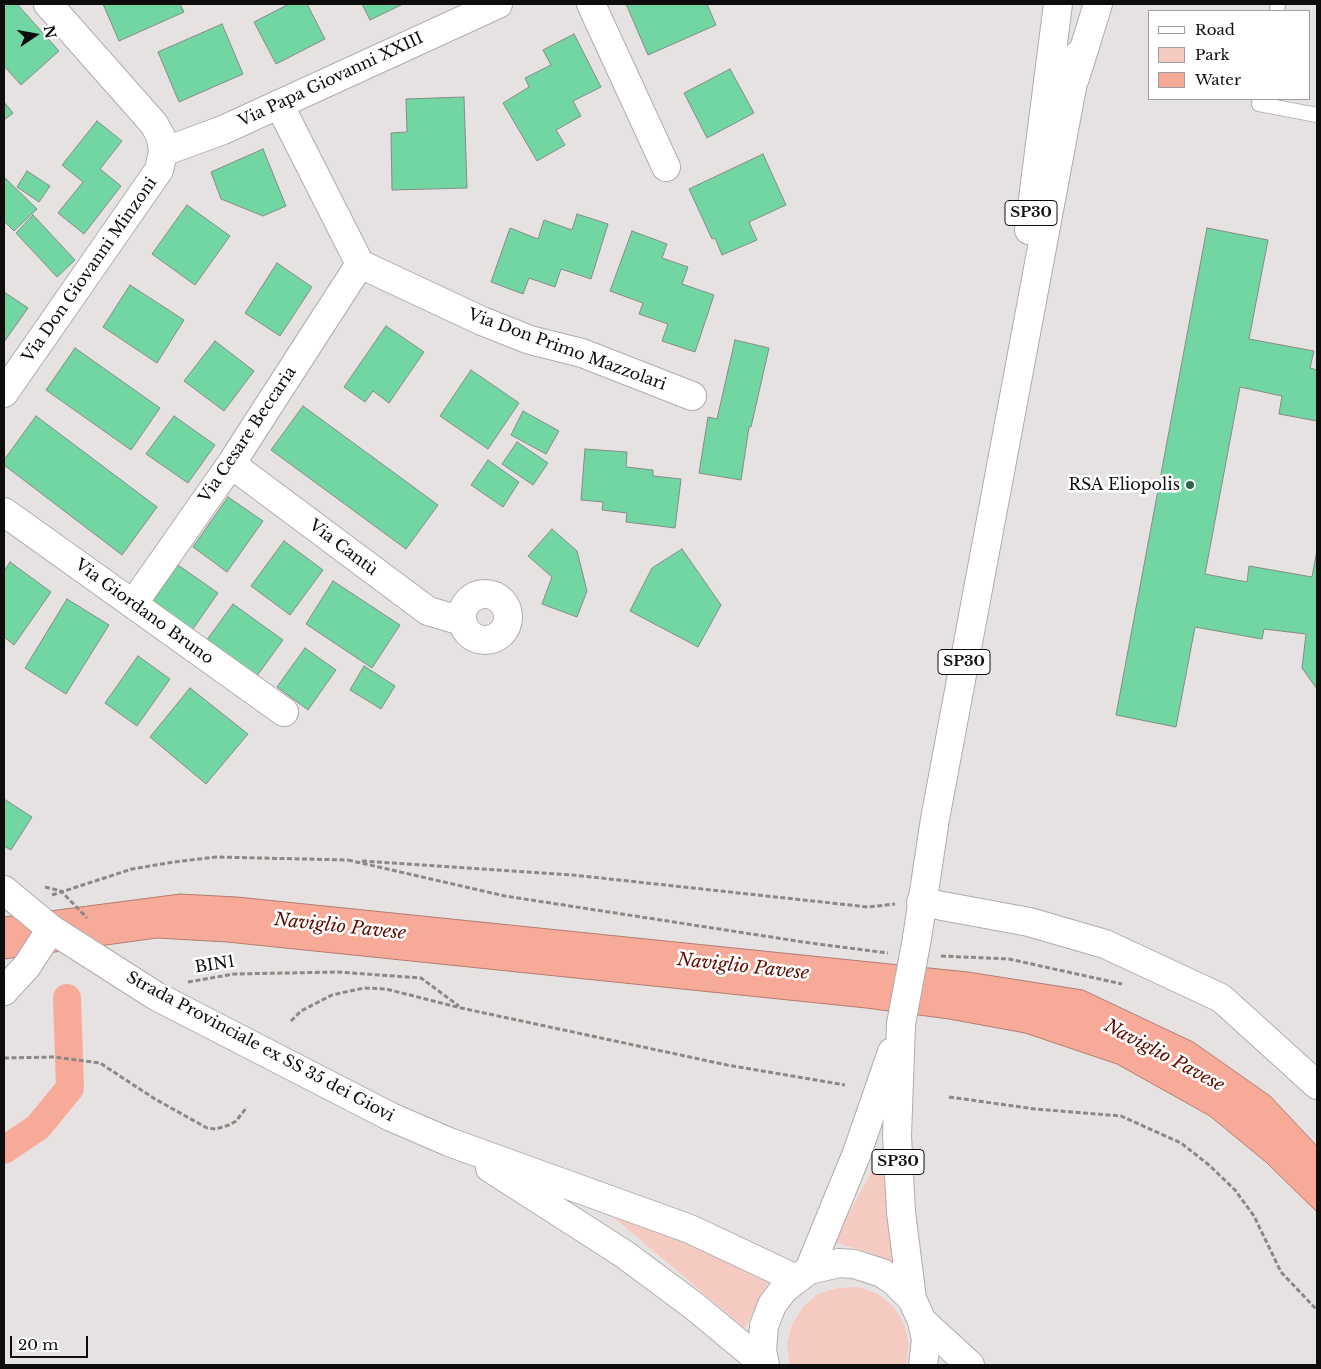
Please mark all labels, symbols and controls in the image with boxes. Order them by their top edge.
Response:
north arrow [10,10,60,60]
legend [1148,10,1311,100]
text: Road [1195,20,1235,39]
text: N [39,24,60,40]
street label: Via Papa Giovanni XXIII [236,29,426,131]
text: Park [1195,45,1230,64]
text: Water [1195,70,1241,89]
street label: Via Don Giovanni Minzoni [19,174,161,366]
road number: SP30 [1005,200,1057,226]
street label: Via Don Primo Mazzolari [465,305,669,395]
street label: Via Cesare Beccaria [195,363,301,507]
place label: RSA Eliopolis [1068,475,1180,495]
marker: RSA Eliopolis [1184,479,1196,491]
street label: Via Cantù [305,516,381,580]
street label: Via Giordano Bruno [71,555,217,669]
road number: SP30 [938,650,990,674]
water label: Naviglio Pavese [273,909,407,945]
water label: Naviglio Pavese [676,949,810,985]
street label: BIN1 [194,952,236,978]
street label: Strada Provinciale ex SS 35 dei Giovi [123,968,397,1126]
water label: Naviglio Pavese [1100,1015,1228,1097]
road number: SP30 [872,1150,924,1174]
scale bar [12,1326,90,1358]
text: 20 m [18,1335,58,1354]

